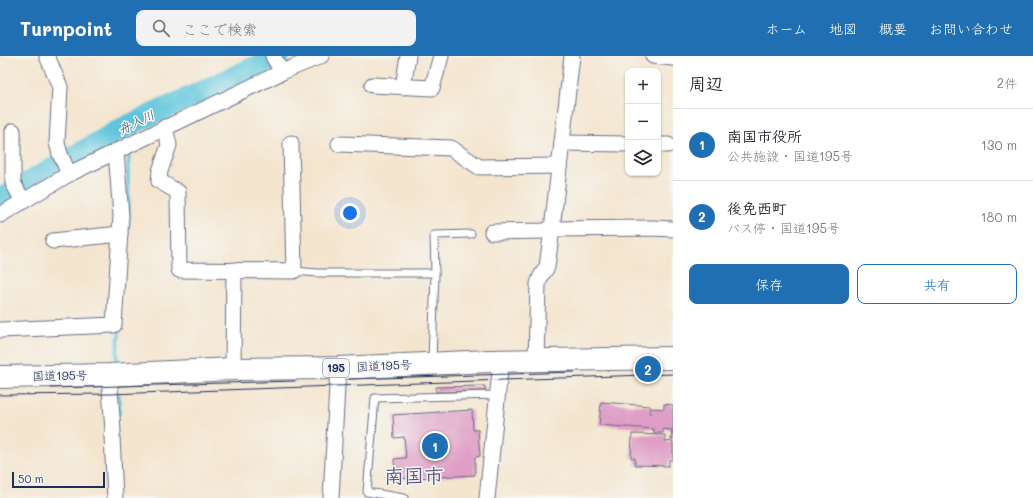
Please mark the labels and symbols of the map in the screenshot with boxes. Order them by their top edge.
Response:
water label: 舟入川 [115,105,157,138]
your location [340,203,360,223]
pin: 2 [635,354,661,384]
street label: 国道195号 [356,356,412,374]
road number: 195 [323,359,349,377]
street label: 国道195号 [32,367,88,383]
pin: 1 [422,431,448,461]
district label: 南国市 [384,462,444,488]
scale bar [12,470,105,489]

